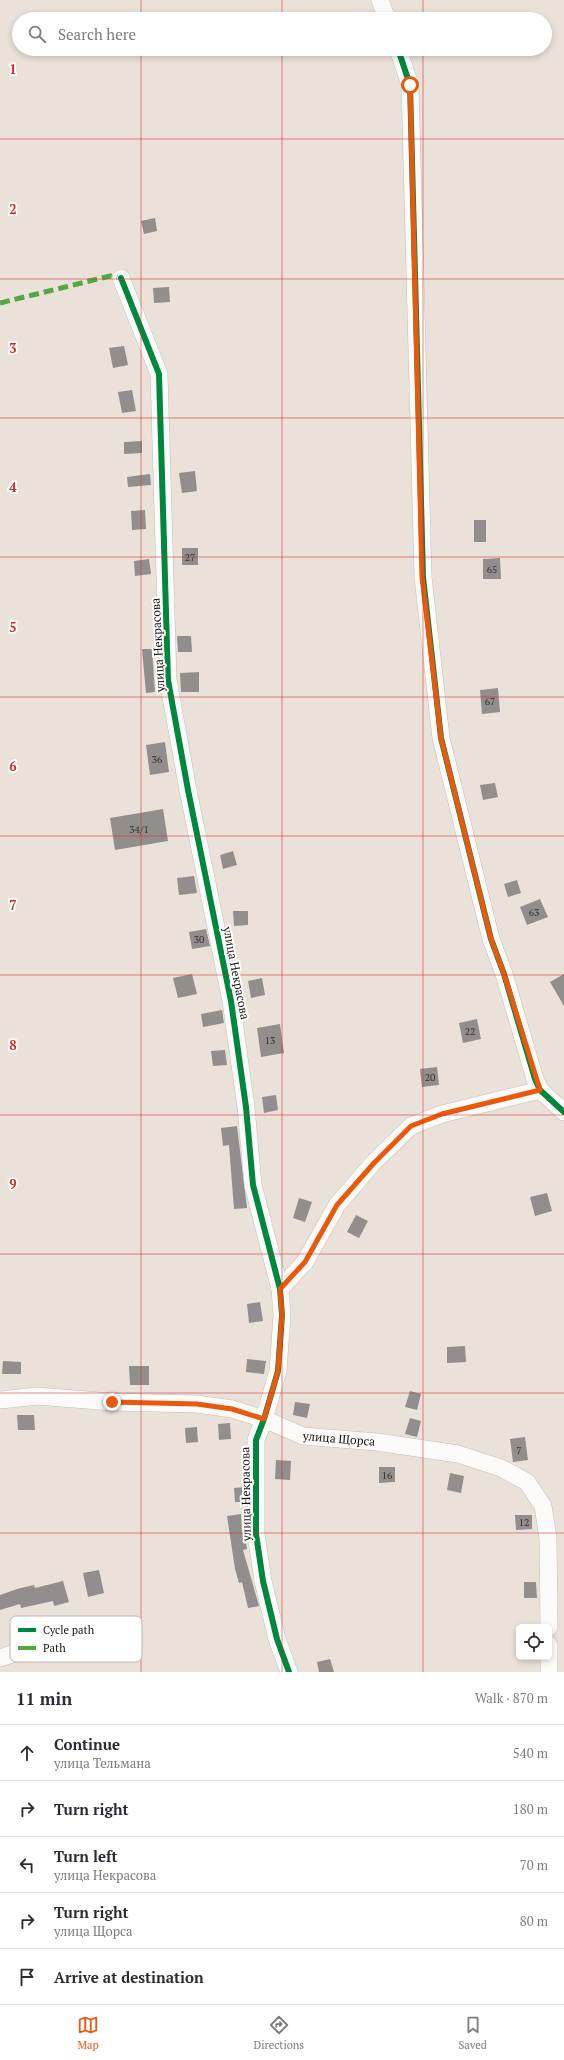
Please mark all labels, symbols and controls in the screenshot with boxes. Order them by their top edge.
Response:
search box [12,12,552,56]
icon: search [26,23,48,45]
text: Search here [58,24,136,44]
text: 1 [9,60,17,78]
route start [401,76,419,94]
text: 2 [9,200,17,218]
text: 3 [9,339,17,357]
text: 4 [9,478,17,496]
house number: 27 [185,551,195,564]
house number: 65 [487,563,497,576]
street label: улица Некрасова [148,597,168,694]
text: 5 [9,618,17,636]
house number: 67 [485,695,495,708]
house number: 36 [152,753,163,766]
text: 6 [9,757,17,775]
house number: 34/1 [129,823,149,836]
text: 7 [9,896,17,914]
house number: 63 [529,906,539,919]
street label: улица Некрасова [220,924,253,1021]
house number: 30 [194,933,204,946]
house number: 22 [465,1025,475,1038]
house number: 13 [265,1034,275,1047]
text: 8 [9,1036,17,1054]
house number: 20 [425,1071,435,1084]
text: 9 [9,1175,17,1193]
route end [103,1393,121,1411]
street label: улица Щорса [301,1428,376,1449]
house number: 7 [516,1444,522,1457]
street label: улица Некрасова [237,1447,254,1542]
house number: 16 [382,1469,393,1482]
house number: 12 [519,1516,529,1529]
legend [10,1616,142,1662]
text: Cycle path [43,1623,95,1637]
map controls [516,1624,552,1660]
button: locate [516,1624,552,1660]
text: Path [43,1641,66,1655]
text: 11 min [16,1687,72,1710]
text: Walk · 870 m [475,1689,548,1707]
text: Continue [54,1734,120,1754]
icon: ahead [16,1742,38,1764]
text: 540 m [513,1744,548,1762]
text: улица Тельмана [54,1754,151,1772]
icon: right [16,1798,38,1820]
text: Turn right [54,1799,129,1819]
text: 180 m [513,1800,548,1818]
text: Turn left [54,1846,118,1866]
icon: left [16,1854,38,1876]
text: 70 m [520,1856,548,1874]
text: улица Некрасова [54,1866,156,1884]
text: Turn right [54,1902,129,1922]
icon: right [16,1910,38,1932]
text: 80 m [520,1912,548,1930]
text: улица Щорса [54,1922,133,1940]
icon: arrive [16,1966,38,1988]
text: Arrive at destination [54,1967,204,1987]
tab: Map [77,2014,99,2052]
tab: Directions [253,2014,304,2052]
tab: Saved [458,2014,487,2052]

